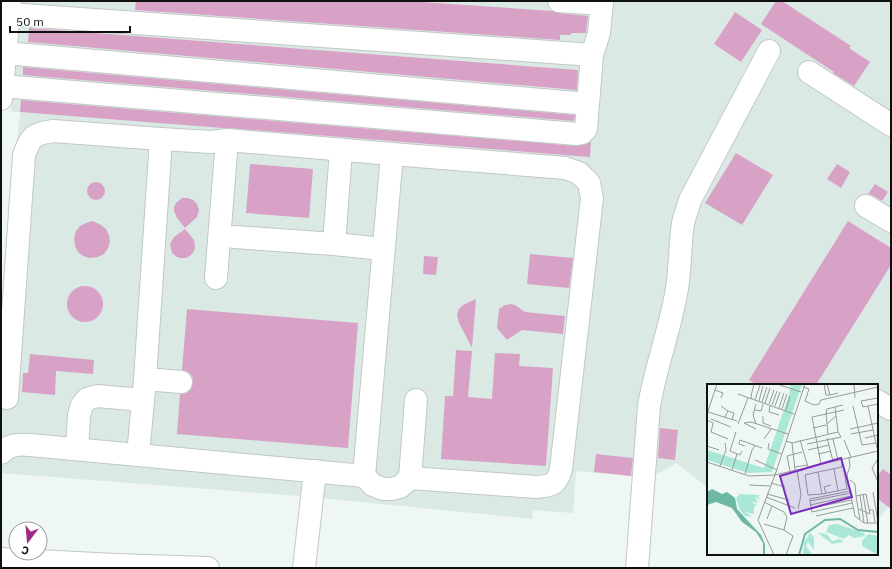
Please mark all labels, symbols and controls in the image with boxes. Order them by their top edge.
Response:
scale bar [10,8,130,34]
text: 50 m [16,14,44,29]
inset map [707,384,878,555]
north arrow [8,521,48,561]
text: С [20,543,31,558]

